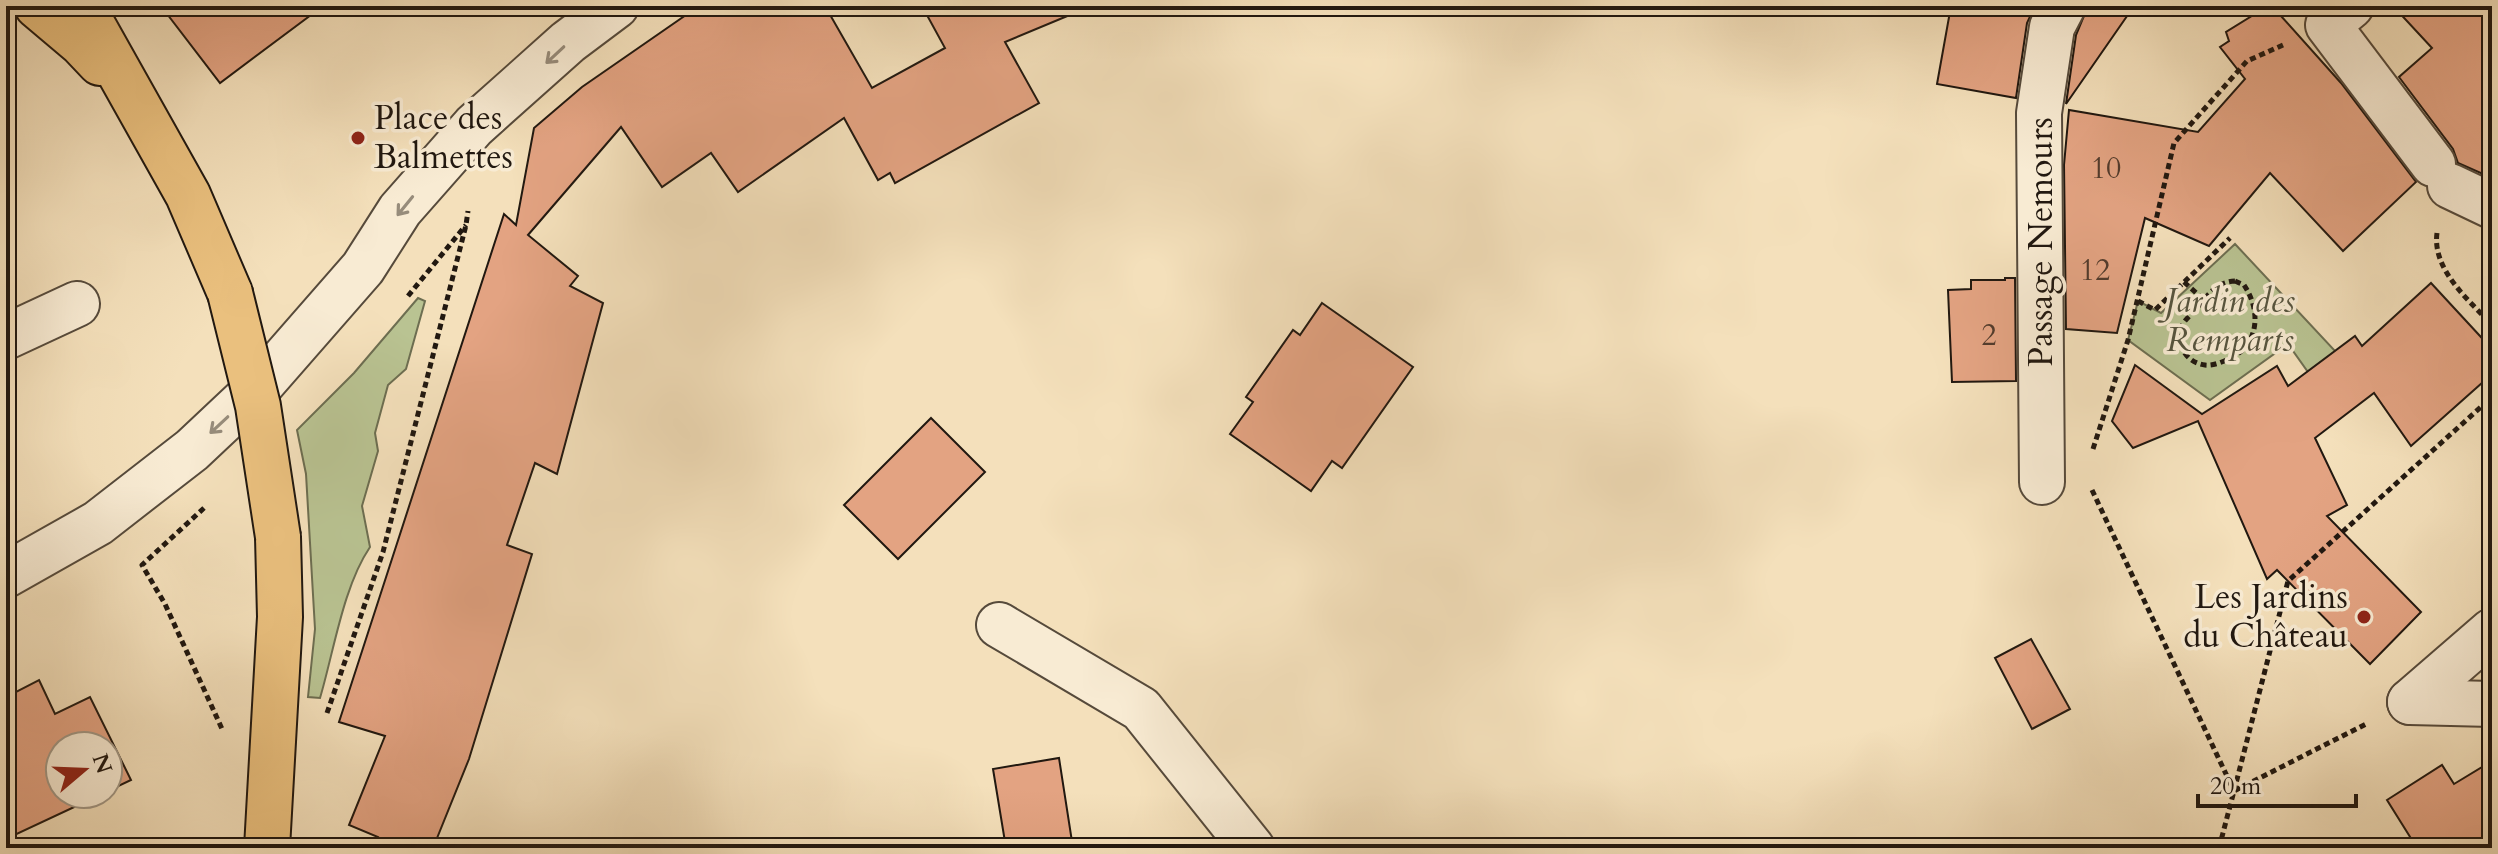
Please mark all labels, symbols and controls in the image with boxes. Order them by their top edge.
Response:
one-way arrow [545,45,565,64]
place label: Place des Balmettes [374,95,513,180]
street label: Passage Nemours [2018,117,2064,367]
marker: Place des Balmettes [349,129,367,147]
house number: 10 [2091,148,2121,189]
one-way arrow [396,195,414,216]
house number: 12 [2080,250,2110,291]
park label: Jardin des Remparts [2157,278,2296,363]
house number: 2 [1981,315,1997,356]
one-way arrow [210,415,229,434]
place label: Les Jardins du Château [2183,574,2348,659]
marker: Les Jardins du Château [2355,608,2373,626]
north arrow [44,730,124,810]
text: N [85,750,119,778]
scale bar [2198,758,2356,808]
text: 20 m [2210,770,2262,803]

